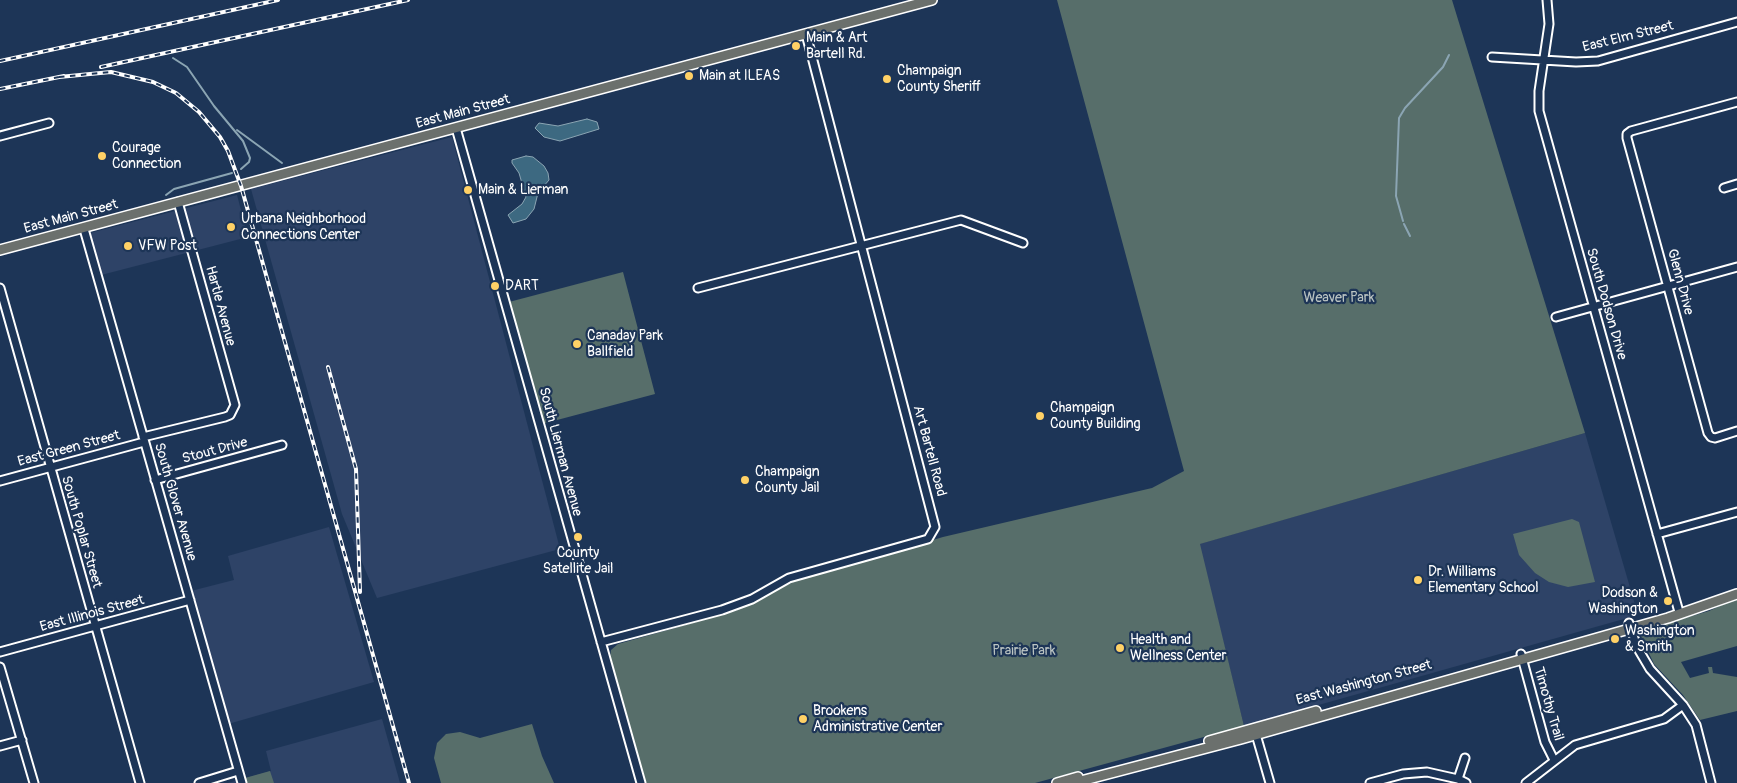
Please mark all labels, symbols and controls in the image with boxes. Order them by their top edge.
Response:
street label: East Elm Street [1581,18,1675,56]
place label: Main & Art Bartell Rd. [806,30,867,62]
marker: Main & Art Bartell Rd. [790,40,802,52]
place label: Champaign County Sheriff [897,63,981,95]
place label: Main at ILEAS [699,68,780,84]
marker: Main at ILEAS [683,70,695,82]
marker: Champaign County Sheriff [881,73,893,85]
street label: East Main Street [414,91,512,133]
place label: Courage Connection [112,140,181,172]
marker: Courage Connection [96,150,108,162]
place label: Main & Lierman [478,182,568,198]
marker: Main & Lierman [462,184,474,196]
street label: East Main Street [22,196,120,238]
place label: Urbana Neighborhood Connections Center [241,211,366,243]
marker: Urbana Neighborhood Connections Center [225,221,237,233]
place label: VFW Post [138,238,197,254]
marker: VFW Post [122,240,134,252]
street label: South Dodson Drive [1582,246,1630,362]
street label: Glenn Drive [1663,247,1697,317]
street label: Hartle Avenue [201,264,239,348]
place label: DART [505,278,539,294]
marker: DART [489,280,501,292]
park label: Weaver Park [1303,290,1375,306]
place label: Canaday Park Ballfield [587,328,663,361]
marker: Canaday Park Ballfield [571,338,583,350]
street label: South Lierman Avenue [535,386,585,518]
place label: Champaign County Building [1050,400,1141,432]
street label: Art Bartell Road [909,404,949,498]
marker: Champaign County Building [1034,410,1046,422]
street label: East Green Street [16,427,122,471]
street label: Stout Drive [180,434,250,468]
street label: South Glover Avenue [150,441,200,563]
place label: Champaign County Jail [755,464,820,497]
street label: South Poplar Street [57,474,105,590]
marker: Champaign County Jail [739,474,751,486]
marker: County Satellite Jail [572,531,584,543]
place label: County Satellite Jail [543,545,613,578]
place label: Dr. Williams Elementary School [1428,564,1539,596]
marker: Dr. Williams Elementary School [1412,574,1424,586]
place label: Dodson & Washington [1588,585,1658,618]
street label: East Illinois Street [38,592,146,636]
marker: Dodson & Washington [1662,595,1674,607]
place label: Washington & Smith [1625,623,1695,656]
place label: Health and Wellness Center [1130,632,1226,664]
marker: Washington & Smith [1609,633,1621,645]
marker: Health and Wellness Center [1114,642,1126,654]
park label: Prairie Park [992,643,1056,659]
street label: East Washington Street [1294,657,1434,709]
street label: Timothy Trail [1529,665,1567,743]
place label: Brookens Administrative Center [813,703,943,736]
marker: Brookens Administrative Center [797,713,809,725]

